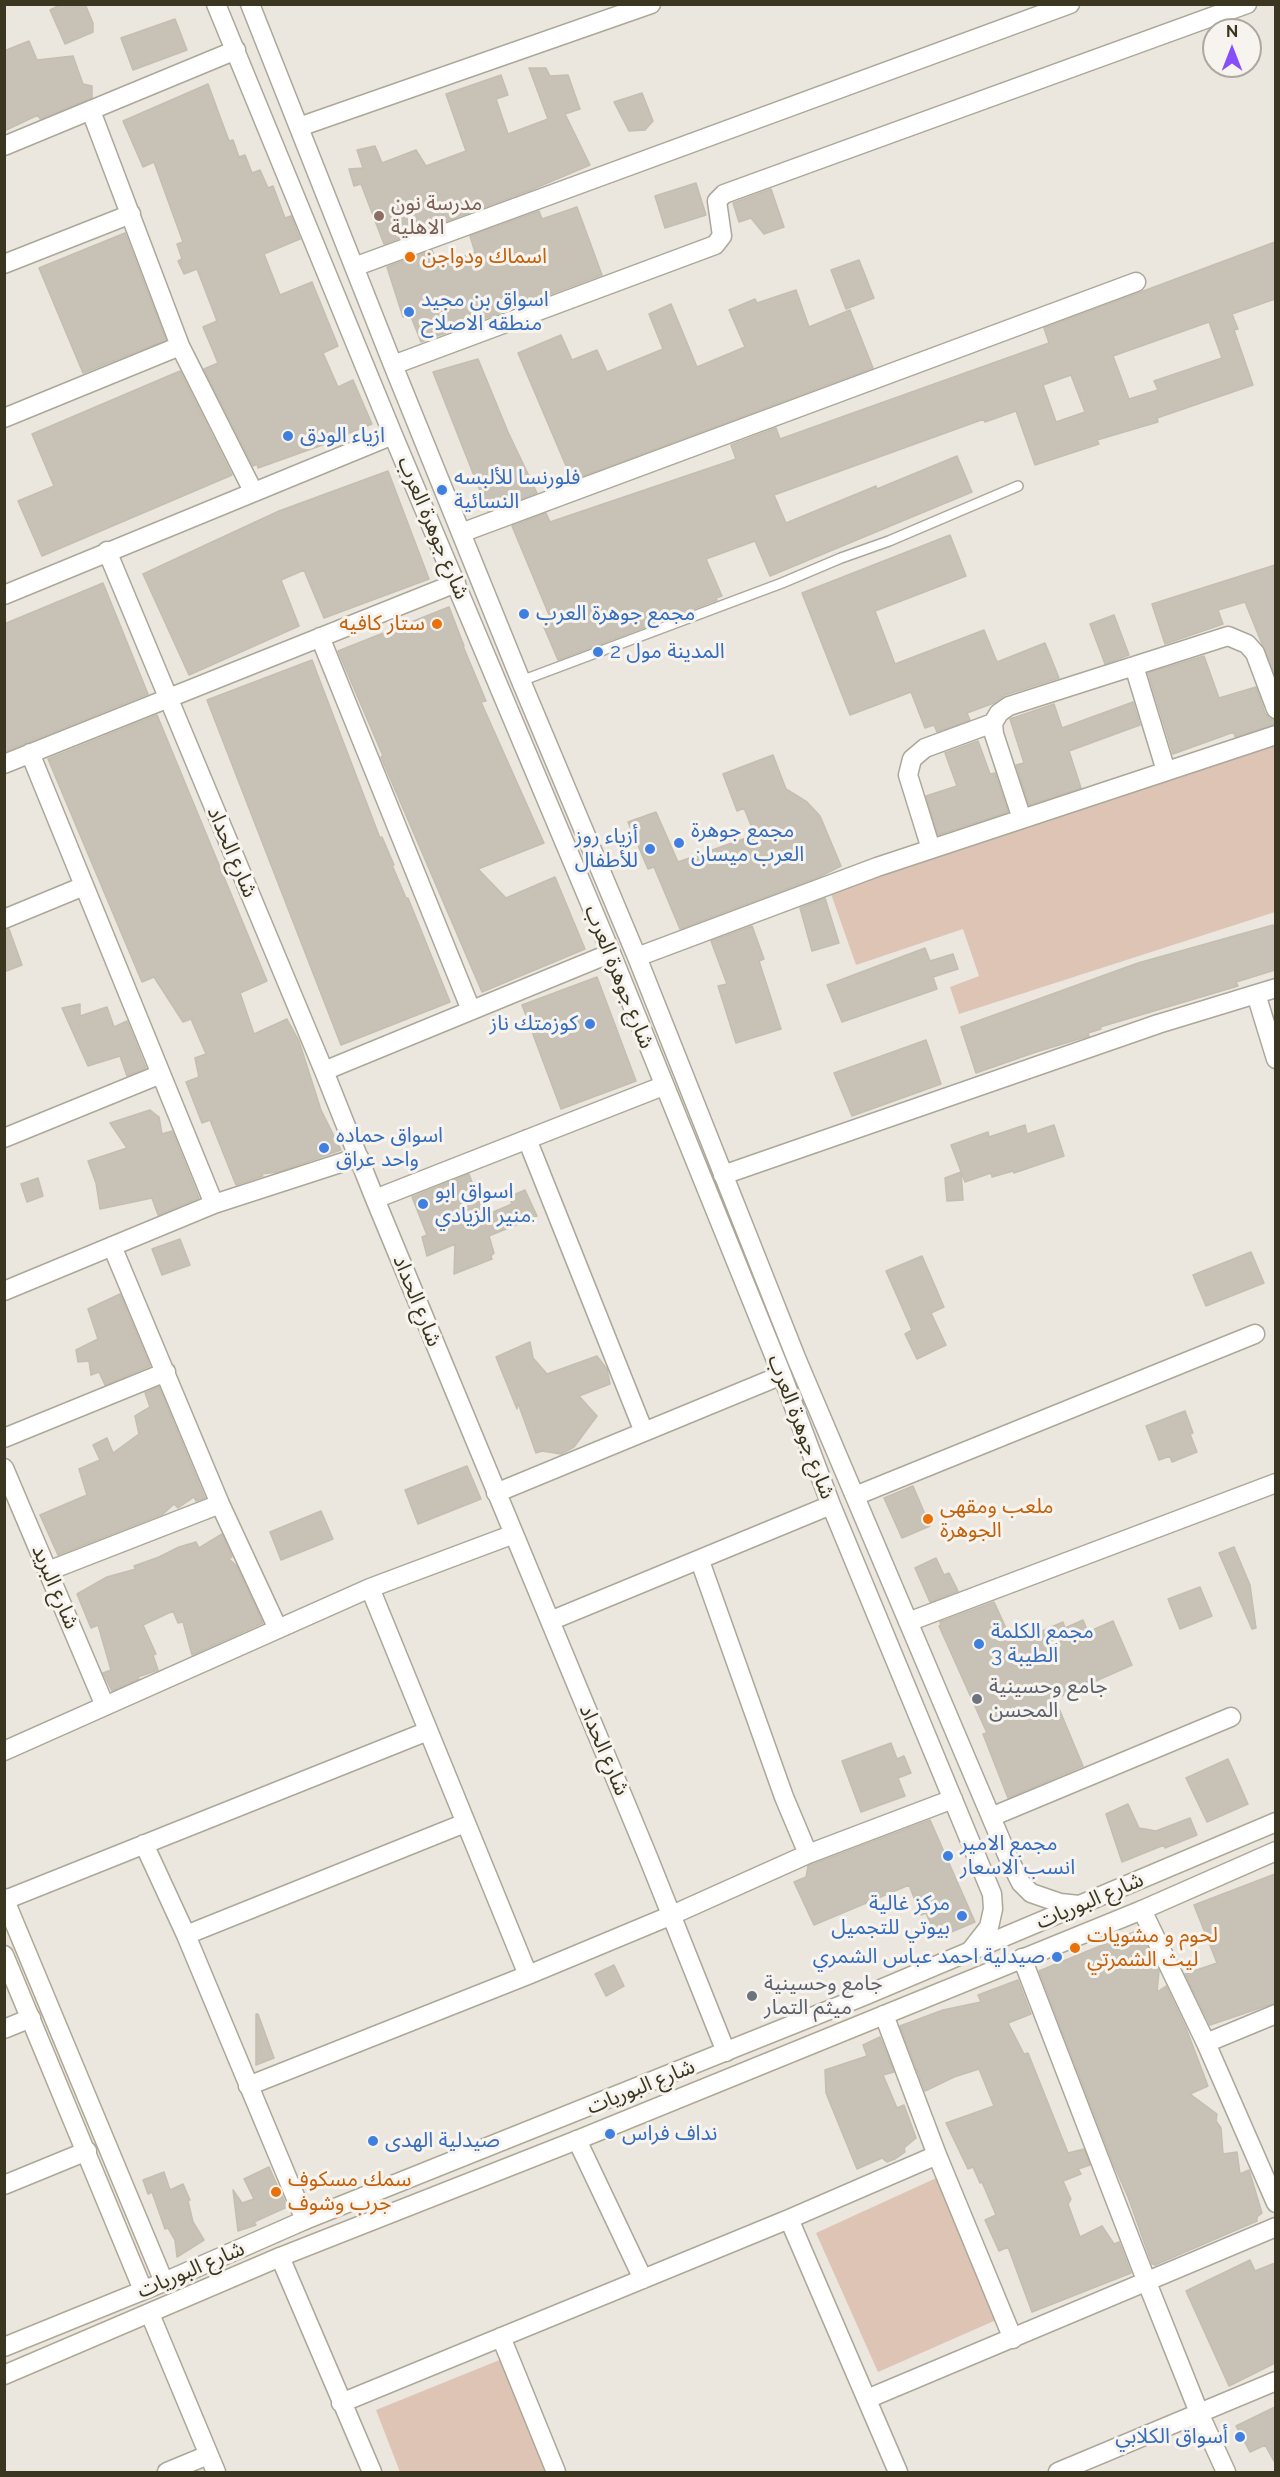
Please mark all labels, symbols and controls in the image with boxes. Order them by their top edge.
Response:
north arrow [1202,18,1262,78]
text: N [1226,22,1238,41]
place label: مدرسة نون الاهلية [391,191,482,241]
marker: مدرسة نون الاهلية [372,209,386,223]
place label: اسماك ودواجن [422,244,547,270]
marker: اسماك ودواجن [403,250,417,264]
place label: اسواق بن مجيد منطقه الاصلاح [421,287,549,337]
marker: اسواق بن مجيد منطقه الاصلاح [402,305,416,319]
place label: ازياء الودق [300,423,385,449]
marker: ازياء الودق [281,429,295,443]
street label: شارع جوهرة العرب [392,453,474,603]
place label: فلورنسا للألبسه النسائية [454,465,580,515]
marker: فلورنسا للألبسه النسائية [435,483,449,497]
place label: مجمع جوهرة العرب [536,601,695,627]
marker: مجمع جوهرة العرب [517,607,531,621]
place label: ستار كافيه [339,611,425,637]
marker: ستار كافيه [430,617,444,631]
place label: المدينة مول 2 [610,639,725,665]
marker: المدينة مول 2 [591,645,605,659]
street label: شارع الحداد [202,803,262,901]
place label: مجمع جوهرة العرب ميسان [691,818,804,868]
place label: أزياء روز للأطفال [575,824,638,874]
marker: مجمع جوهرة العرب ميسان [672,836,686,850]
marker: أزياء روز للأطفال [643,842,657,856]
street label: شارع جوهرة العرب [579,902,659,1052]
place label: كوزمتك ناز [490,1011,578,1037]
marker: كوزمتك ناز [583,1017,597,1031]
place label: اسواق حماده واحد عراق [336,1123,443,1173]
marker: اسواق حماده واحد عراق [317,1141,331,1155]
place label: اسواق ابو منير الزيادي. [435,1179,535,1229]
marker: اسواق ابو منير الزيادي. [416,1197,430,1211]
street label: شارع الحداد [387,1252,447,1350]
street label: شارع جوهرة العرب [762,1351,840,1503]
place label: ملعب ومقهى الجوهرة [940,1494,1053,1544]
marker: ملعب ومقهى الجوهرة [921,1512,935,1526]
street label: شارع البريد [26,1541,84,1633]
place label: مجمع الكلمة الطيبة 3 [991,1619,1094,1669]
marker: مجمع الكلمة الطيبة 3 [972,1637,986,1651]
place label: جامع وحسينية المحسن [989,1674,1108,1724]
marker: جامع وحسينية المحسن [970,1692,984,1706]
street label: شارع الحداد [574,1701,634,1799]
place label: مجمع الامير انسب الاسعار [960,1831,1075,1881]
marker: مجمع الامير انسب الاسعار [941,1849,955,1863]
street label: شارع البوريات [1033,1867,1147,1935]
place label: مركز غالية بيوتي للتجميل [831,1891,950,1941]
marker: مركز غالية بيوتي للتجميل [955,1909,969,1923]
place label: لحوم و مشويات ليث الشمرتي [1087,1923,1218,1973]
marker: لحوم و مشويات ليث الشمرتي [1068,1941,1082,1955]
place label: صيدلية احمد عباس الشمري [813,1944,1045,1970]
marker: صيدلية احمد عباس الشمري [1050,1950,1064,1964]
place label: جامع وحسينية ميثم التمار [764,1971,883,2021]
marker: جامع وحسينية ميثم التمار [745,1989,759,2003]
street label: شارع البوريات [583,2054,699,2120]
place label: نداف فراس [622,2121,717,2147]
marker: نداف فراس [603,2127,617,2141]
place label: صيدلية الهدى [385,2128,500,2154]
marker: صيدلية الهدى [366,2134,380,2148]
place label: سمك مسكوف جرب وشوف [288,2167,411,2217]
marker: سمك مسكوف جرب وشوف [269,2185,283,2199]
street label: شارع البوريات [134,2236,248,2304]
place label: أسواق الكلابي [1115,2424,1228,2450]
marker: أسواق الكلابي [1233,2430,1247,2444]

